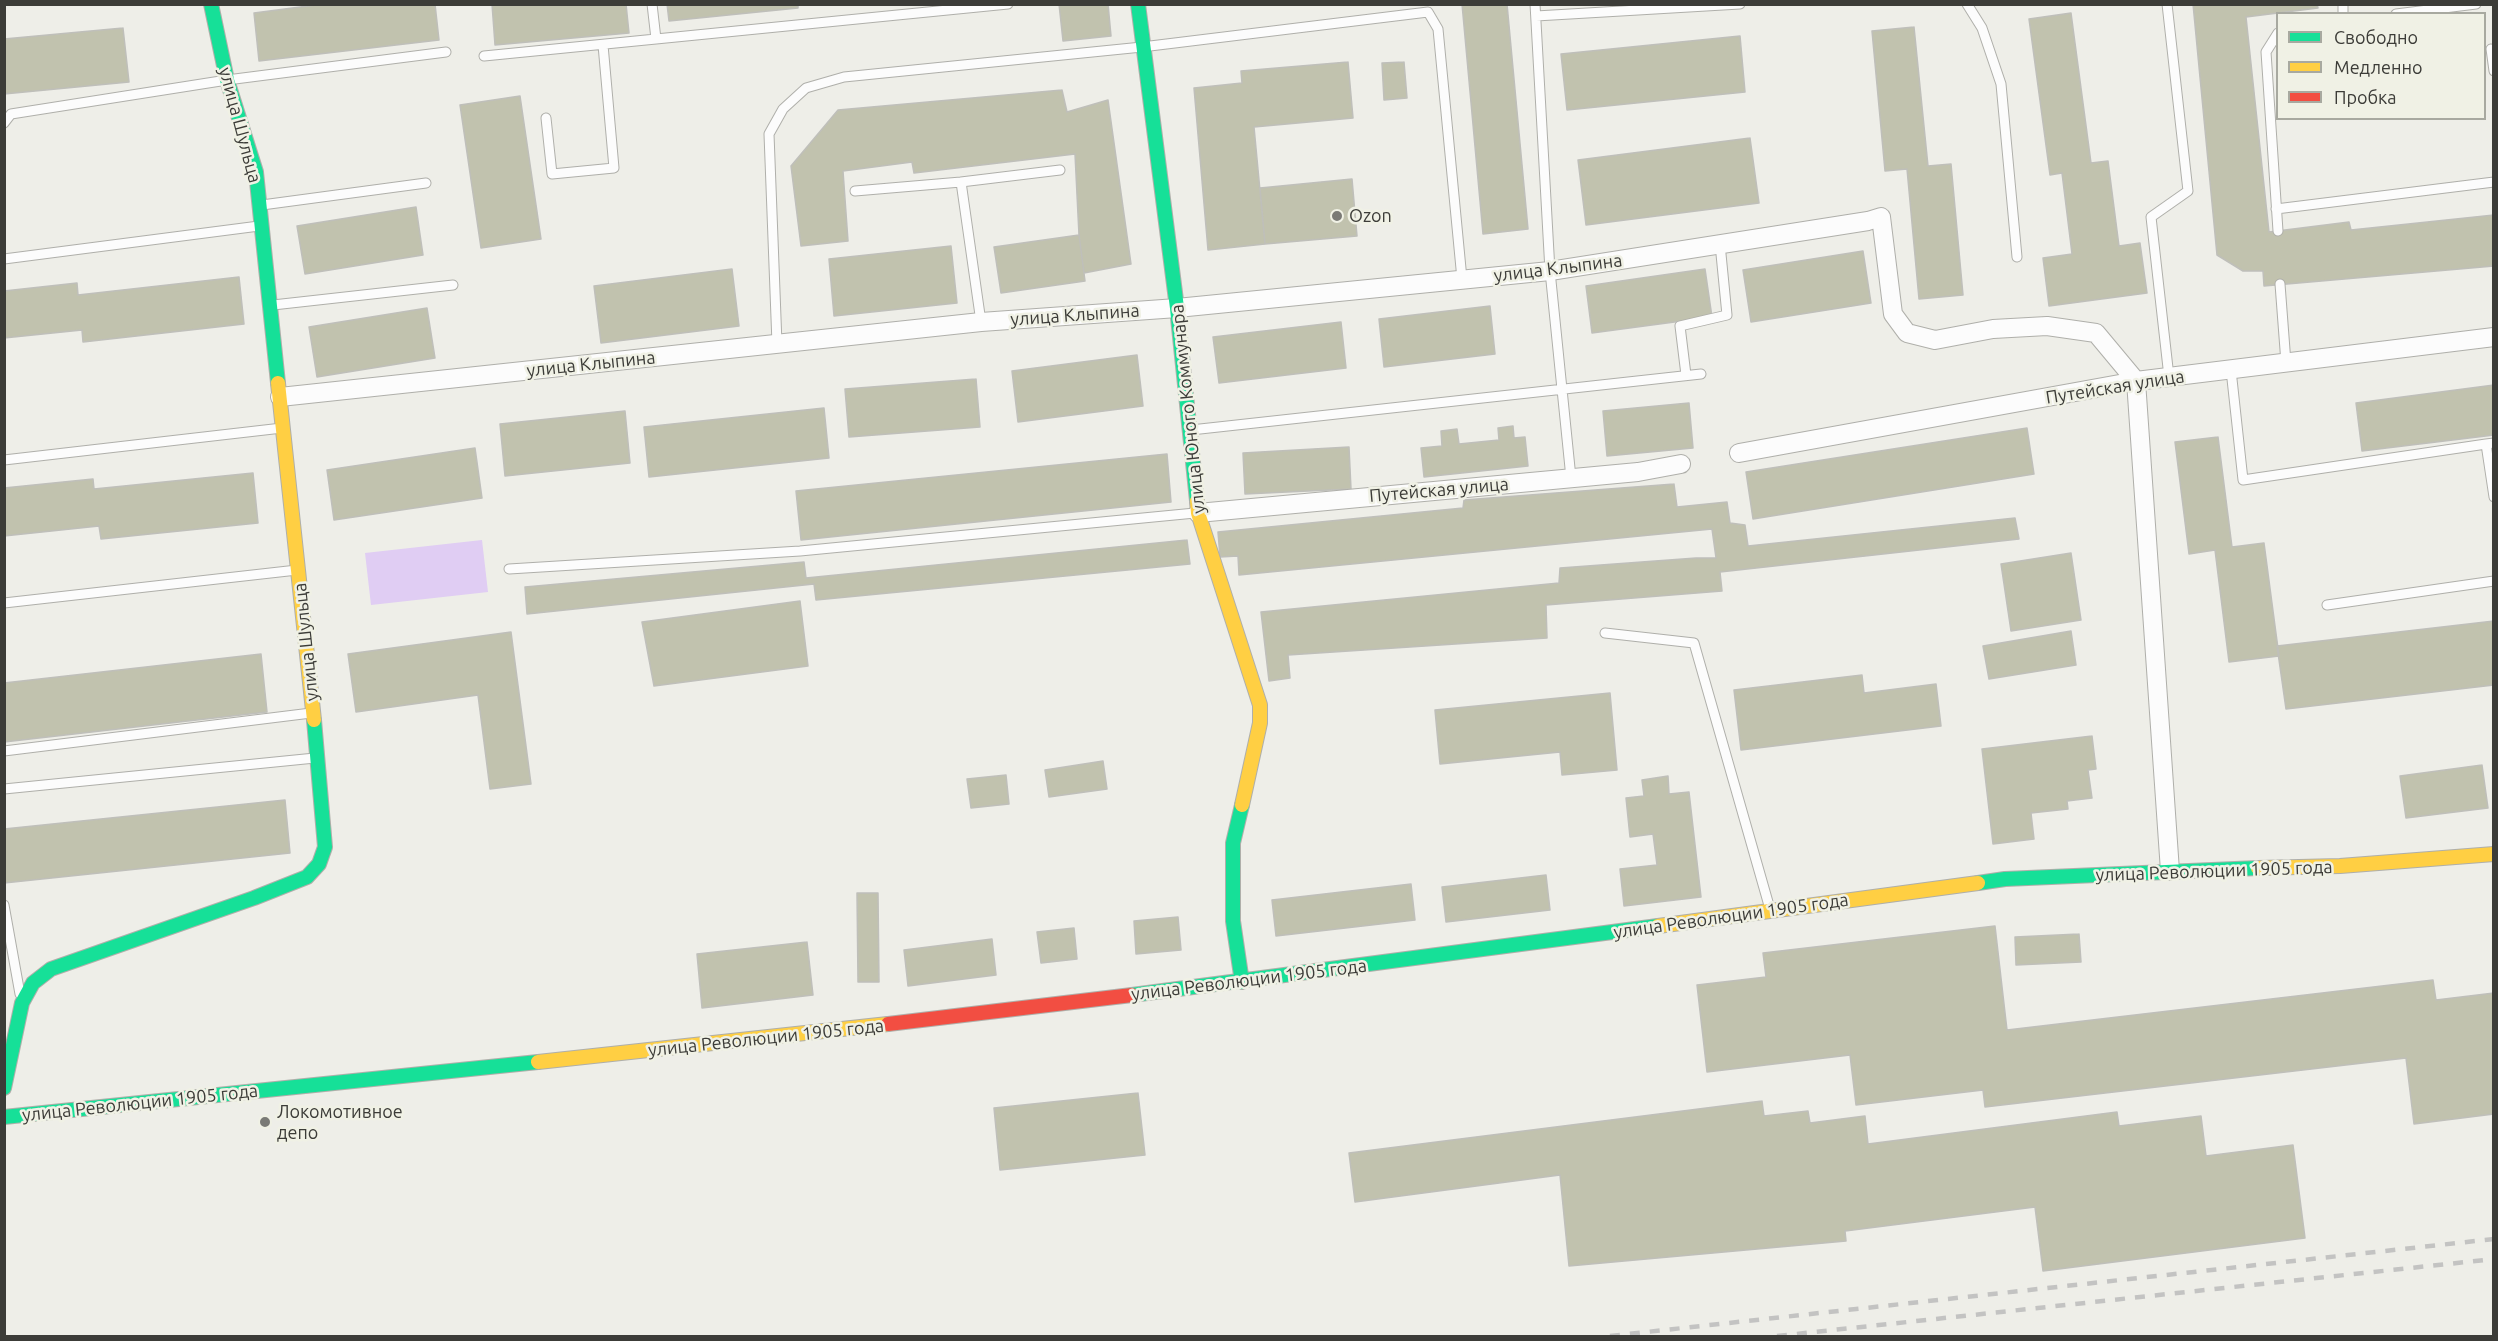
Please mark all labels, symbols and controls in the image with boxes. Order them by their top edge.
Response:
legend [2276,12,2486,120]
text: Свободно [2334,27,2418,47]
text: Медленно [2334,57,2423,77]
street label: улица Шульца [214,65,266,185]
text: Пробка [2334,87,2397,107]
place label: Ozon [1349,205,1392,227]
marker: Ozon [1330,209,1344,223]
street label: улица Клыпина [1492,249,1624,287]
street label: улица Клыпина [1010,300,1140,330]
street label: улица Юного Коммунара [1166,303,1210,515]
street label: улица Клыпина [525,346,657,382]
street label: Путейская улица [2044,365,2186,409]
street label: Путейская улица [1368,473,1510,507]
street label: улица Шульца [289,582,323,702]
street label: улица Революции 1905 года [2095,856,2333,886]
street label: улица Революции 1905 года [1612,889,1850,943]
street label: улица Революции 1905 года [1130,955,1368,1005]
street label: улица Революции 1905 года [647,1015,885,1061]
street label: улица Революции 1905 года [21,1080,259,1126]
place label: Локомотивное депо [277,1101,403,1144]
marker: Локомотивное депо [258,1115,272,1129]

